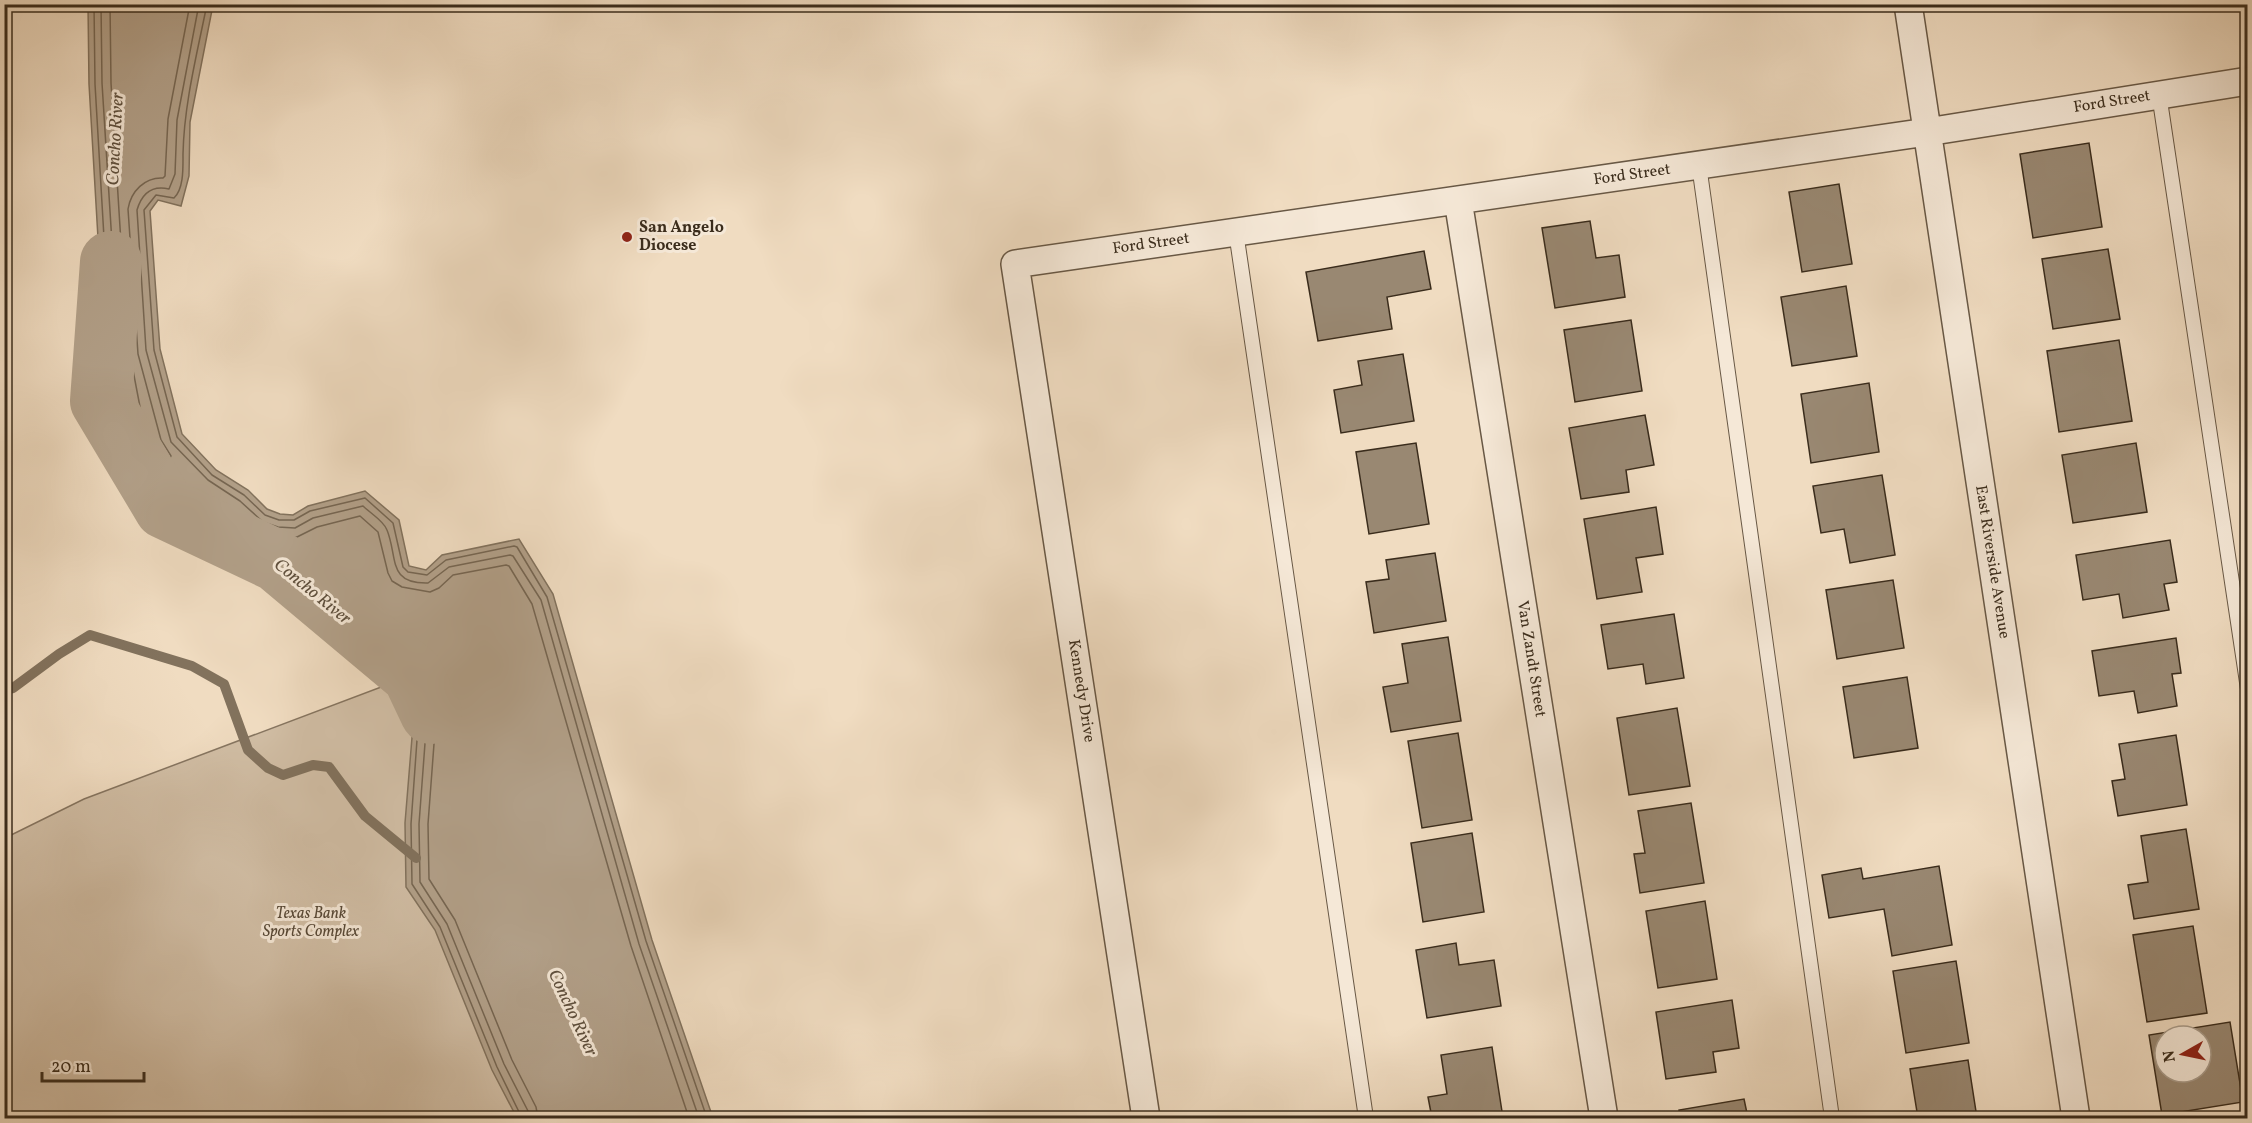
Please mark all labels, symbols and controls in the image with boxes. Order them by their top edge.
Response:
street label: Ford Street [2072,85,2152,119]
water label: Concho River [101,92,131,186]
street label: Ford Street [1592,159,1672,191]
place label: San Angelo Diocese [639,217,724,257]
street label: Ford Street [1111,228,1191,260]
marker: San Angelo Diocese [620,230,634,244]
street label: East Riverside Avenue [1969,484,2015,640]
water label: Concho River [268,553,356,631]
street label: Van Zandt Street [1511,599,1551,719]
street label: Kennedy Drive [1062,638,1100,744]
park label: Texas Bank Sports Complex [263,903,360,943]
water label: Concho River [541,966,603,1061]
north arrow [2153,1024,2213,1084]
scale bar [42,1045,144,1083]
text: N [2158,1048,2182,1063]
text: 20 m [51,1055,91,1080]

